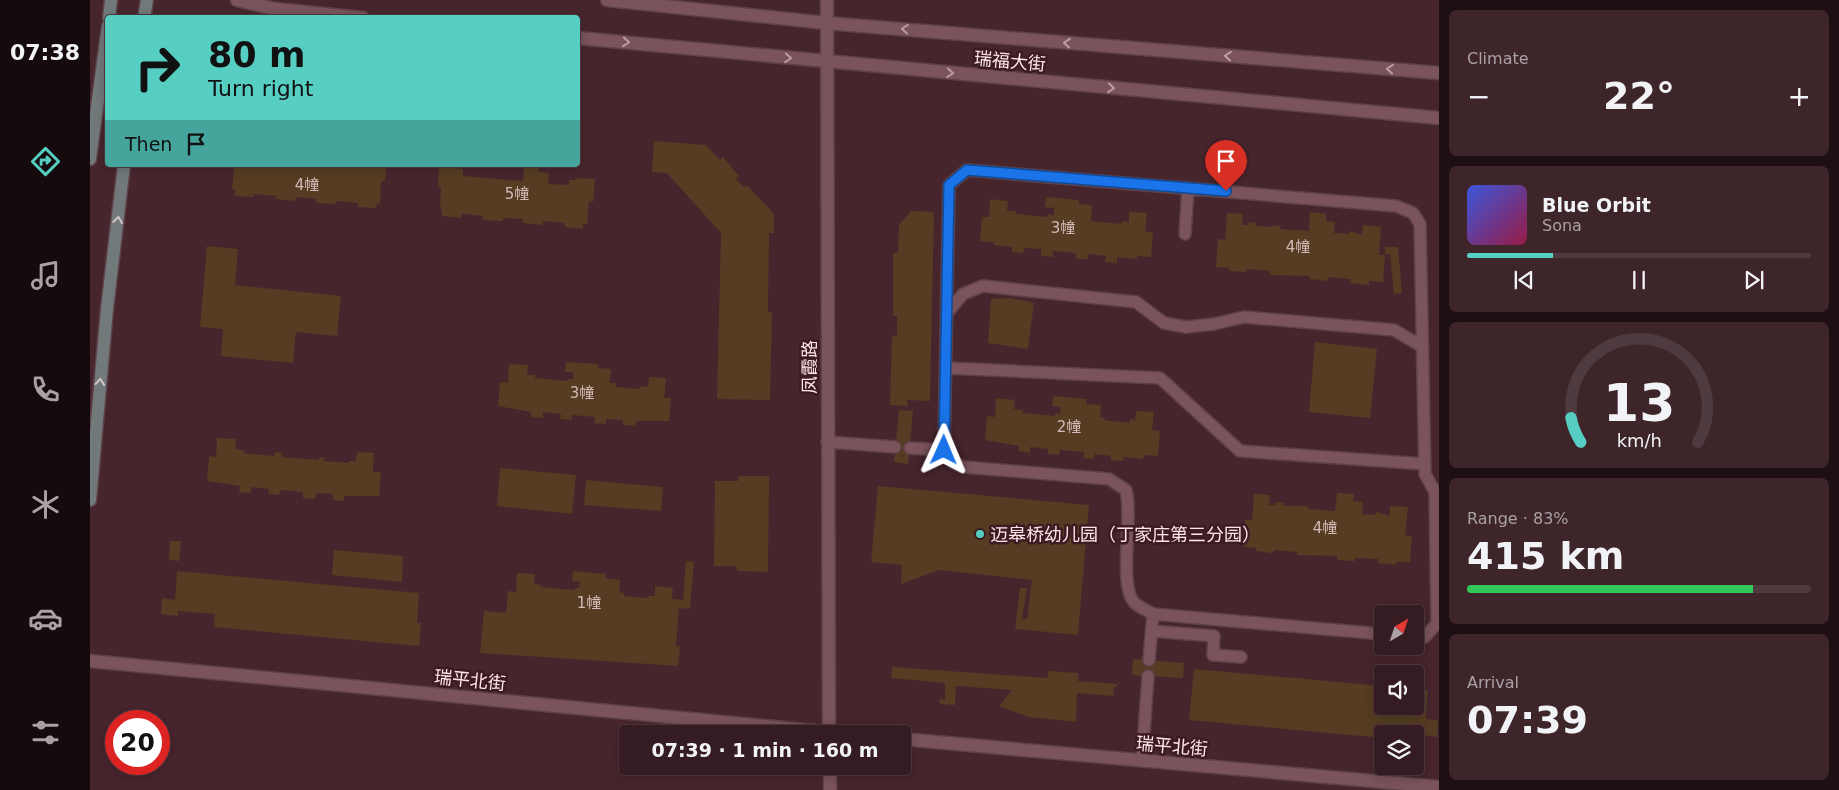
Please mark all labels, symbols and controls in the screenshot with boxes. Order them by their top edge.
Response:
one-way arrow [900,24,908,35]
icon: right [125,35,190,100]
text: 80 m [208,35,305,75]
one-way arrow [622,36,630,47]
one-way arrow [1062,37,1070,48]
text: 07:38 [10,40,80,65]
street label: 瑞福大街 [973,47,1047,75]
text: Climate [1467,49,1529,68]
one-way arrow [1224,51,1232,62]
one-way arrow [784,52,792,63]
one-way arrow [1386,64,1394,75]
one-way arrow [946,67,954,78]
text: 22° [1603,74,1675,118]
text: Turn right [208,76,313,101]
text: − [1467,80,1490,113]
text: + [1788,80,1811,113]
one-way arrow [1108,82,1116,93]
icon: arrive [182,130,210,158]
text: Then [125,133,172,155]
pin [1205,140,1247,191]
icon: directions [28,144,63,179]
icon: arrive [1212,147,1240,175]
house number: 4幢 [295,176,319,194]
house number: 5幢 [505,185,529,203]
text: Blue Orbit [1542,194,1651,216]
one-way arrow [112,216,122,225]
text: Sona [1542,216,1582,235]
house number: 3幢 [1051,219,1075,237]
house number: 4幢 [1286,238,1310,256]
icon: music [28,258,63,293]
icon: previous [1510,266,1538,294]
icon: pause [1625,266,1653,294]
icon: next [1740,266,1768,294]
street label: 凤霞路 [799,340,820,394]
icon: phone [28,372,63,407]
text: 13 [1603,373,1675,433]
one-way arrow [95,378,106,386]
house number: 3幢 [570,384,594,402]
house number: 2幢 [1057,418,1081,436]
position arrow [917,423,969,475]
text: km/h [1616,430,1662,451]
icon: climate [28,487,63,522]
text: Range · 83% [1467,509,1569,528]
house number: 4幢 [1313,519,1337,537]
place label: 迈皋桥幼儿园（丁家庄第三分园） [990,524,1260,545]
marker: 迈皋桥幼儿园（丁家庄第三分园） [974,528,986,540]
text: 415 km [1467,534,1624,578]
house number: 1幢 [577,594,601,612]
icon: car [28,601,63,636]
north arrow [1374,605,1424,655]
map controls [1374,605,1424,775]
button: sound [1374,665,1424,715]
street label: 瑞平北街 [433,666,507,694]
text: Arrival [1467,673,1519,692]
text: 07:39 [1467,698,1588,742]
speed limit sign: 20 [105,710,170,775]
icon: filters [28,715,63,750]
button: layers [1374,725,1424,775]
street label: 瑞平北街 [1135,732,1209,760]
text: 07:39 · 1 min · 160 m [651,739,879,761]

